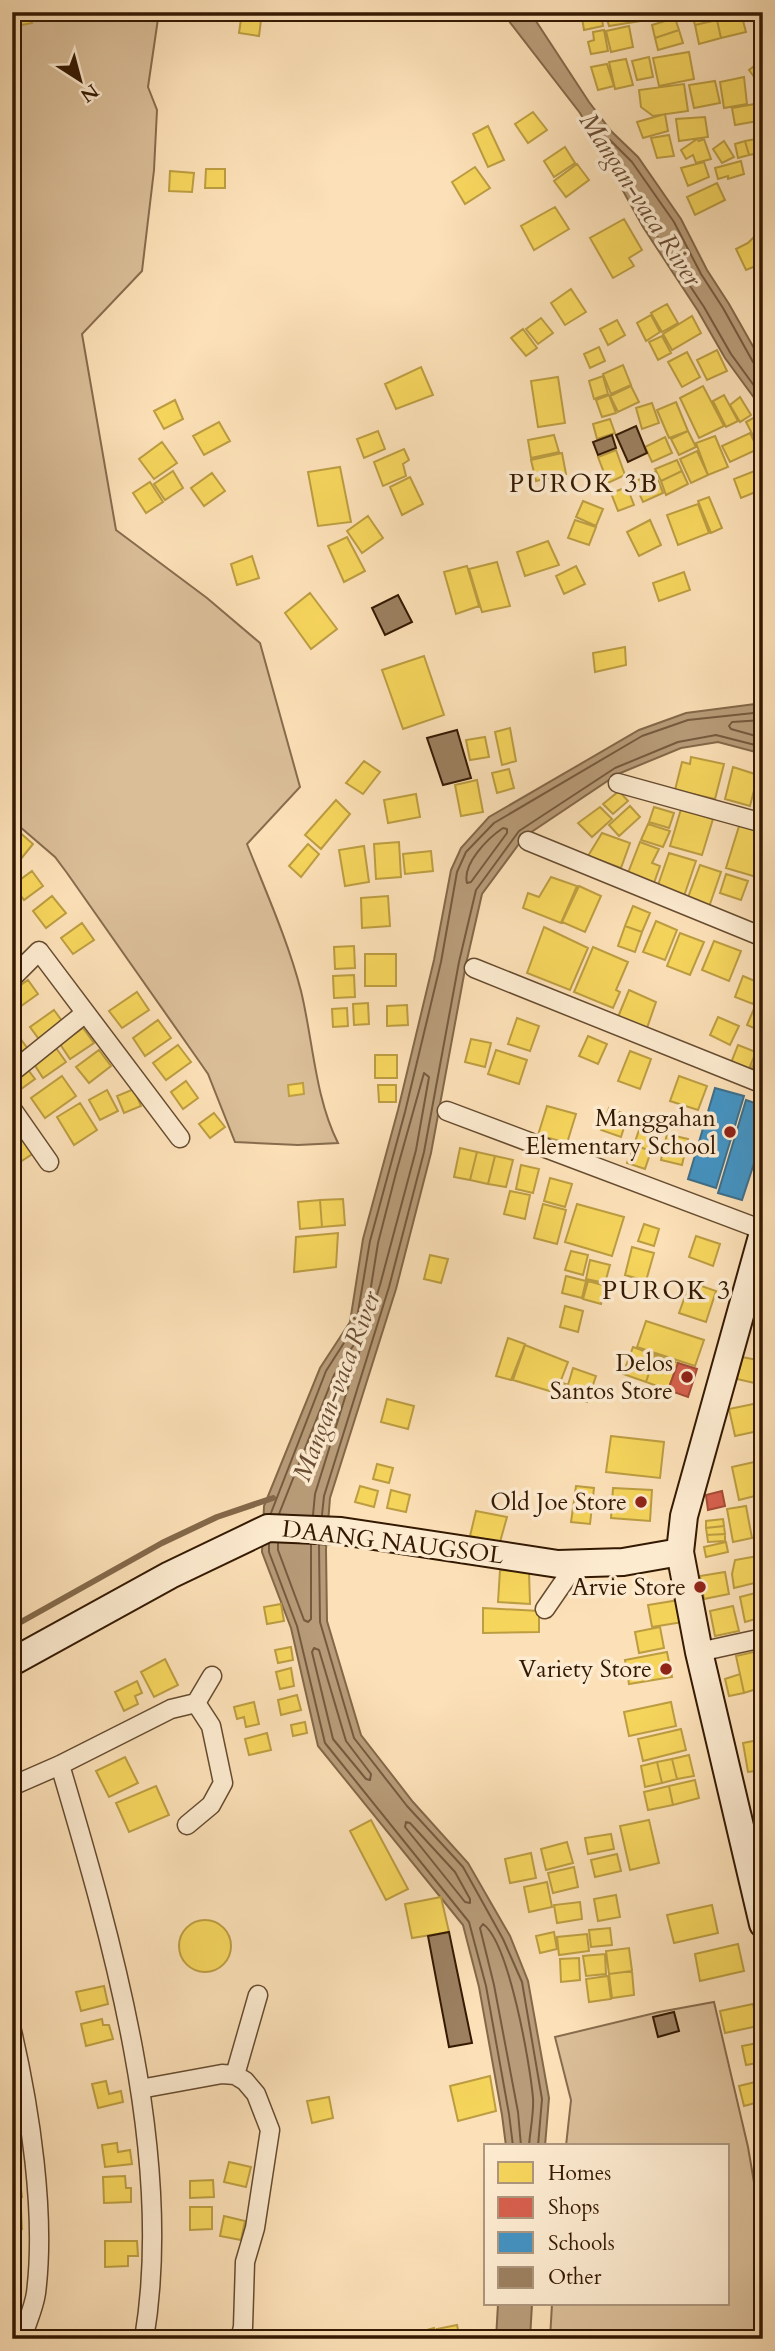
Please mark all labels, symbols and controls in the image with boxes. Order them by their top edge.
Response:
north arrow [46,46,116,116]
text: N [75,78,104,109]
water label: Mangan-vaca River [571,106,711,294]
district label: PUROK 3B [509,466,659,501]
place label: Manggahan Elementary School [525,1102,716,1163]
marker: Manggahan Elementary School [722,1124,738,1140]
district label: PUROK 3 [602,1273,732,1308]
water label: Mangan-vaca River [284,1285,389,1486]
place label: Delos Santos Store [550,1347,673,1408]
marker: Delos Santos Store [679,1369,695,1385]
place label: Old Joe Store [490,1486,627,1519]
marker: Old Joe Store [633,1494,649,1510]
street label: DAANG NAUGSOL [280,1513,506,1573]
place label: Arvie Store [572,1571,686,1604]
marker: Arvie Store [692,1579,708,1595]
place label: Variety Store [519,1653,652,1686]
marker: Variety Store [658,1661,674,1677]
legend [484,2144,730,2306]
text: Homes [548,2159,611,2188]
text: Shops [548,2193,600,2222]
text: Schools [548,2229,615,2258]
text: Other [548,2263,602,2292]

